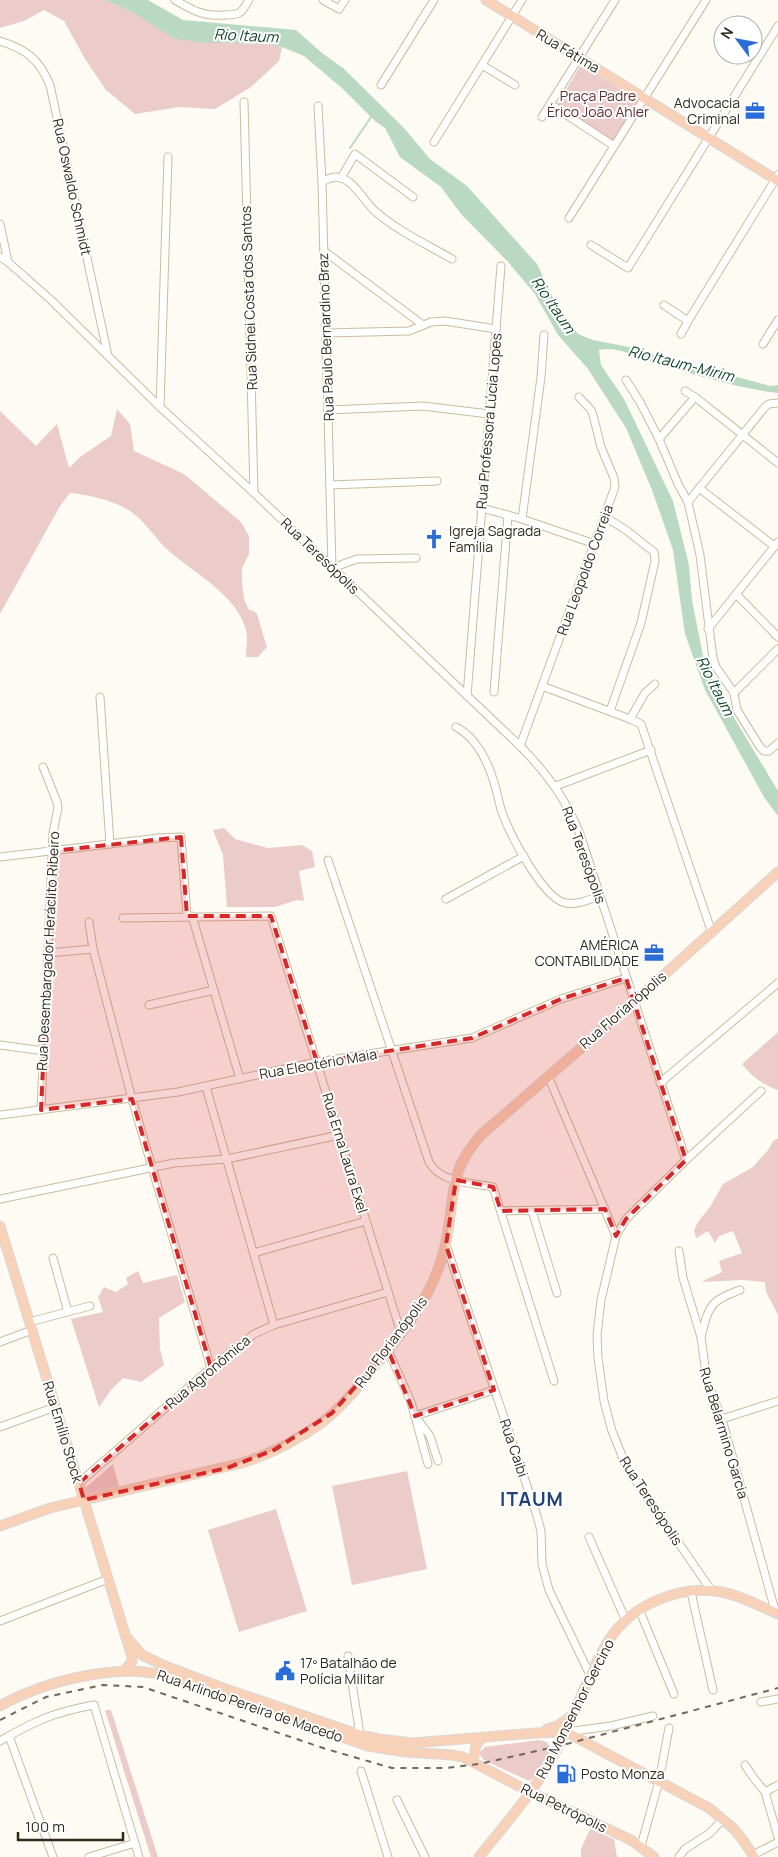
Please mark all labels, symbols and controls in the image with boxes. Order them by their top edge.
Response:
north arrow [713,15,763,65]
water label: Rio Itaum [213,23,280,48]
street label: Rua Fátima [533,24,603,77]
text: N [716,24,737,42]
park label: Praça Padre Érico João Ahler [547,86,649,121]
place label: Advocacia Criminal [674,93,740,128]
office icon: Advocacia Criminal [744,100,766,122]
street label: Rua Oswaldo Schmidt [49,117,96,257]
street label: Rua Sidnei Costa dos Santos [236,206,261,391]
street label: Rua Paulo Bernardino Braz [313,252,338,422]
water label: Rio Itaum [527,272,581,338]
street label: Rua Professora Lúcia Lopes [471,332,506,510]
water label: Rio Itaum-Mirim [626,340,737,387]
street label: Rua Leopoldo Correia [552,502,617,638]
street label: Rua Teresópolis [277,513,364,598]
place label: Igreja Sagrada Família [449,521,541,556]
church icon: Igreja Sagrada Família [423,528,445,550]
water label: Rio Itaum [691,652,740,720]
street label: Rua Teresópolis [558,804,611,906]
street label: Rua Desembargador Heráclito Ribeiro [32,831,63,1071]
place label: AMÉRICA CONTABILIDADE [535,935,639,970]
office icon: AMÉRICA CONTABILIDADE [643,942,665,964]
street label: Rua Florianópolis [575,967,670,1053]
street label: Rua Eleotério Maia [258,1044,378,1083]
street label: Rua Erna Laura Exel [318,1090,373,1215]
street label: Rua Florianópolis [350,1292,431,1391]
street label: Rua Agronômica [161,1331,254,1413]
street label: Rua Belarmino Garcia [695,1365,753,1501]
street label: Rua Emílio Stock [39,1379,88,1486]
street label: Rua Caibi [496,1416,533,1479]
street label: Rua Teresópolis [616,1453,687,1549]
district label: ITAUM [500,1486,564,1512]
street label: Rua Monsenhor Gercino [531,1636,618,1782]
place label: 17º Batalhão de Polícia Militar [300,1653,397,1688]
public building icon: 17º Batalhão de Polícia Militar [274,1660,296,1682]
street label: Rua Arlindo Pereira de Macedo [155,1665,346,1746]
fuel station icon: Posto Monza [555,1763,577,1785]
place label: Posto Monza [581,1764,665,1783]
street label: Rua Petrópolis [518,1779,610,1837]
scale bar [18,1810,122,1842]
text: 100 m [25,1816,65,1837]

